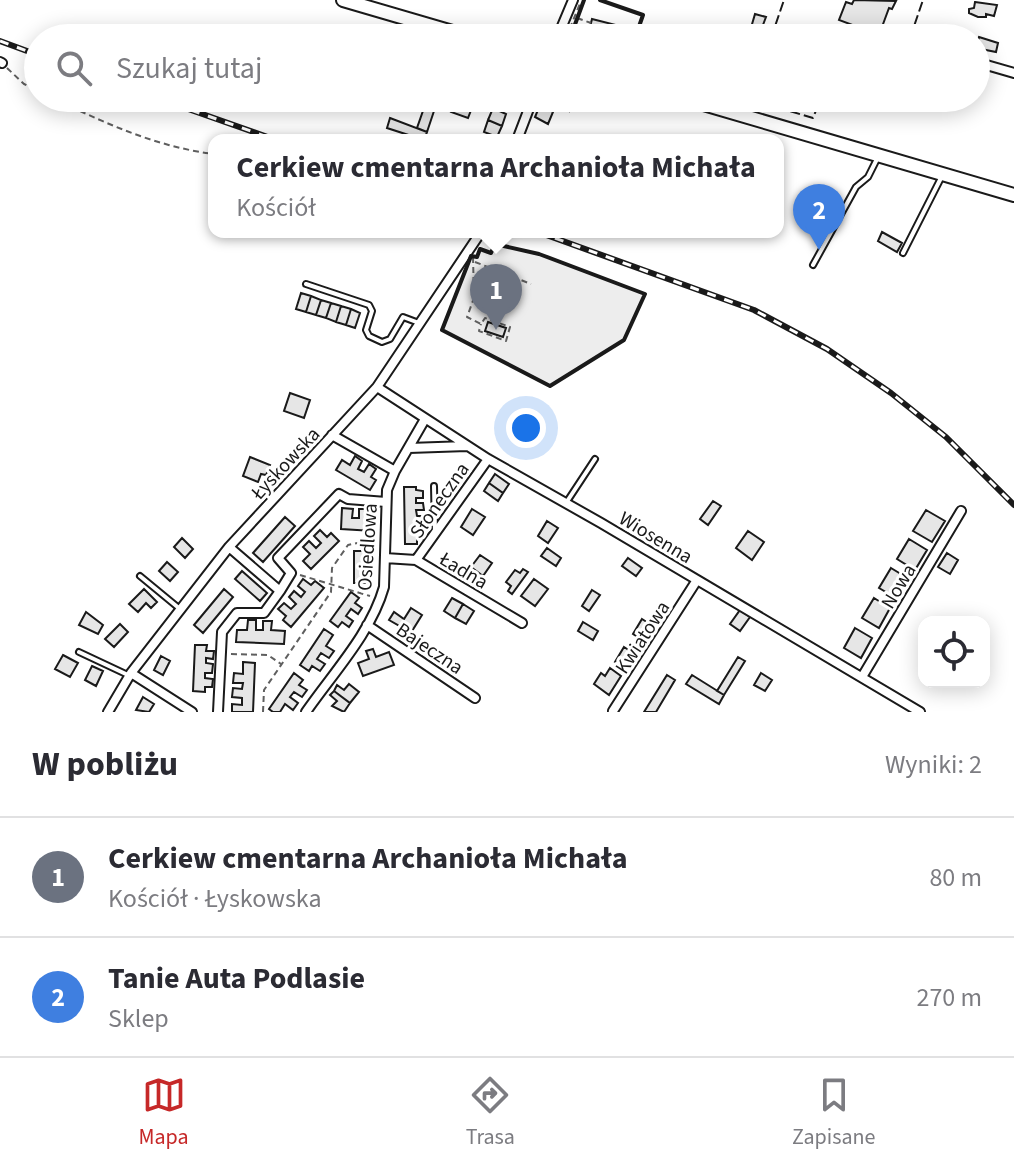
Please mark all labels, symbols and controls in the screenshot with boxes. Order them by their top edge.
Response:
search box [24,24,990,112]
icon: search [52,46,96,90]
text: Szukaj tutaj [116,47,262,90]
popup [208,134,784,238]
text: Cerkiew cmentarna Archanioła Michała [236,146,756,189]
pin: 2 [793,184,845,250]
text: Kościół [236,189,316,226]
pin: 1 [470,264,522,330]
your location [506,408,546,448]
street label: Łyskowska [244,421,327,507]
street label: Słoneczna [403,457,476,544]
street label: Osiedlowa [351,502,385,592]
street label: Wiosenna [613,505,698,571]
street label: Ładna [433,545,493,596]
street label: Nowa [875,559,923,614]
street label: Kwiatowa [609,596,677,680]
street label: Bajeczna [390,616,469,682]
map controls [918,616,990,688]
button: locate [918,616,990,688]
text: W pobliżu [32,740,178,789]
text: Wyniki: 2 [885,746,982,783]
text: Cerkiew cmentarna Archanioła Michała [108,837,628,880]
text: 1 [51,859,65,896]
text: 80 m [929,859,982,896]
text: Kościół · Łyskowska [108,880,322,917]
text: Tanie Auta Podlasie [108,957,365,1000]
text: 2 [51,979,65,1016]
text: 270 m [916,979,982,1016]
text: Sklep [108,1000,169,1037]
tab: Mapa [139,1073,189,1153]
tab: Trasa [466,1073,515,1153]
tab: Zapisane [792,1073,875,1153]

